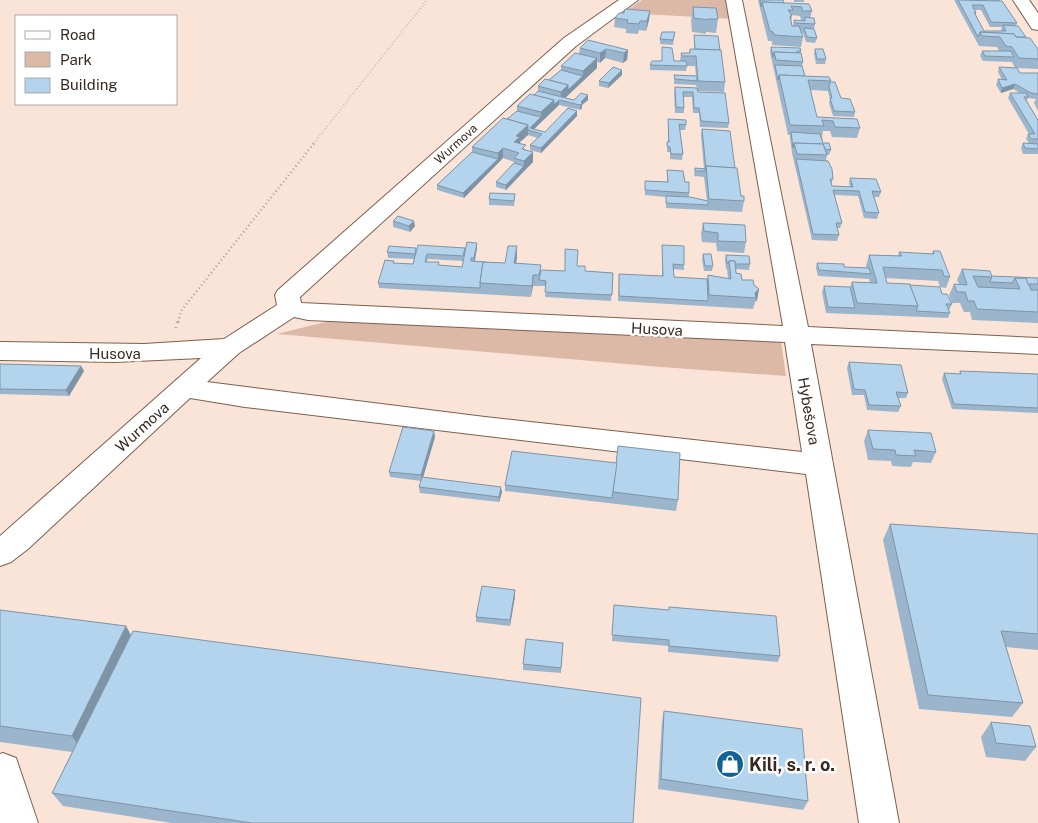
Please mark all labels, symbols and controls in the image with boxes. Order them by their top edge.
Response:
legend [15,15,178,105]
text: Road [60,26,96,43]
text: Park [60,51,92,68]
text: Building [60,76,118,93]
street label: Wurmova [432,121,480,167]
street label: Husova [631,319,683,339]
street label: Husova [89,345,141,362]
street label: Hybešova [795,376,823,446]
street label: Wurmova [112,399,172,455]
shop icon: Kili, s. r. o. [715,749,745,779]
place label: Kili, s. r. o. [749,754,835,775]

